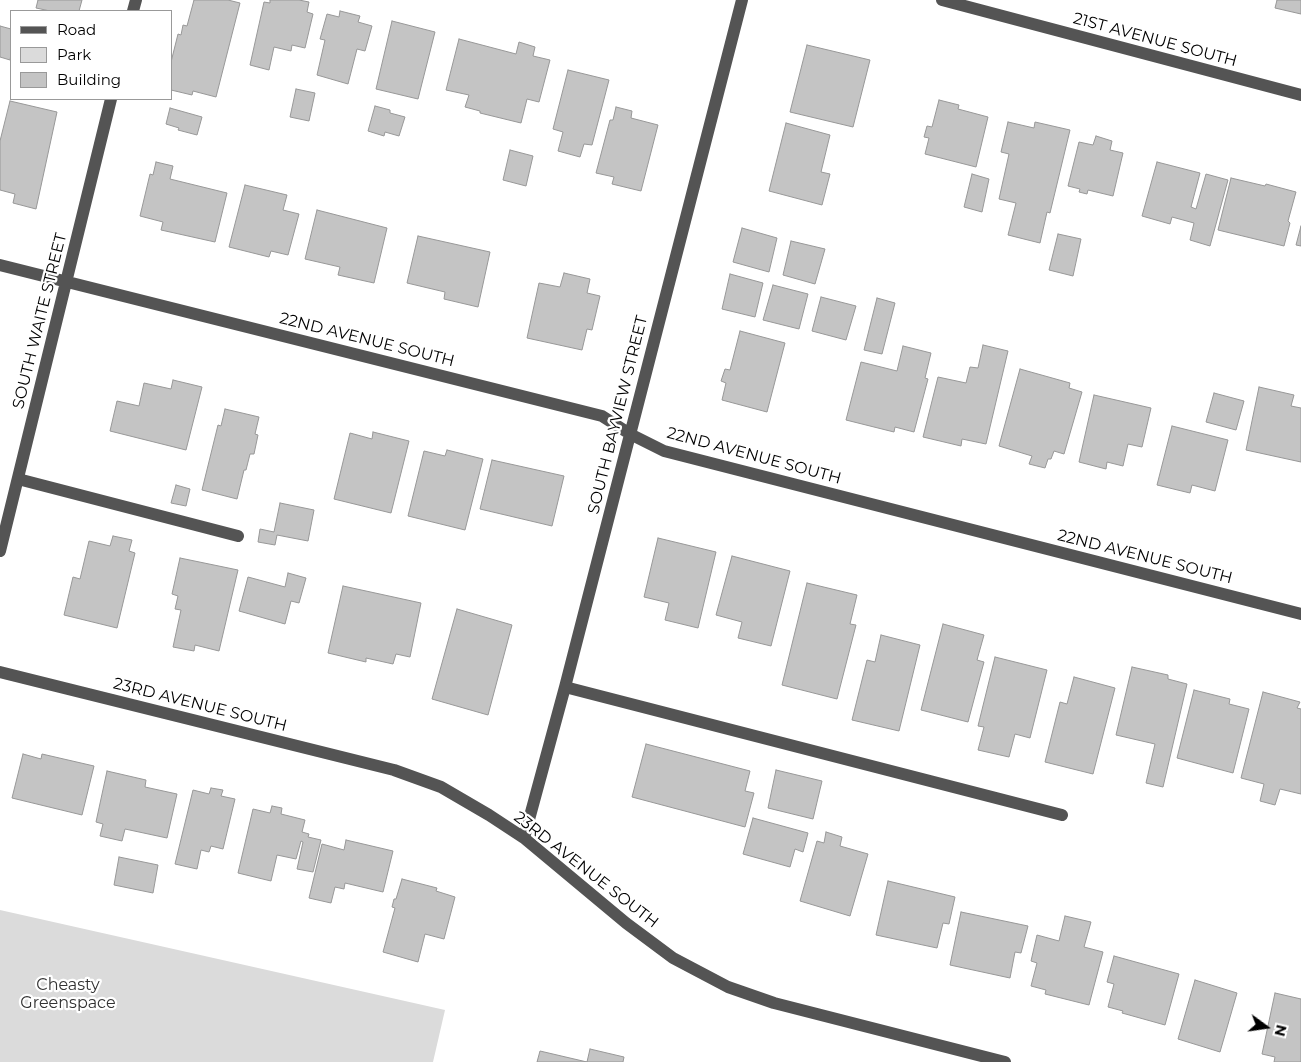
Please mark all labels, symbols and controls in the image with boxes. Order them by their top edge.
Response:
street label: 21ST AVENUE SOUTH [1071,9,1239,71]
legend [10,10,172,100]
text: Road [57,20,96,39]
text: Park [57,45,91,64]
text: Building [57,70,121,89]
street label: SOUTH WAITE STREET [9,231,71,411]
street label: 22ND AVENUE SOUTH [278,309,456,371]
street label: SOUTH BAYVIEW STREET [584,314,652,516]
street label: 22ND AVENUE SOUTH [665,423,843,489]
street label: 22ND AVENUE SOUTH [1056,526,1234,588]
street label: 23RD AVENUE SOUTH [111,674,289,736]
street label: 23RD AVENUE SOUTH [510,808,662,932]
park label: Cheasty Greenspace [20,975,116,1013]
north arrow [1241,1002,1291,1052]
text: N [1270,1023,1291,1038]

